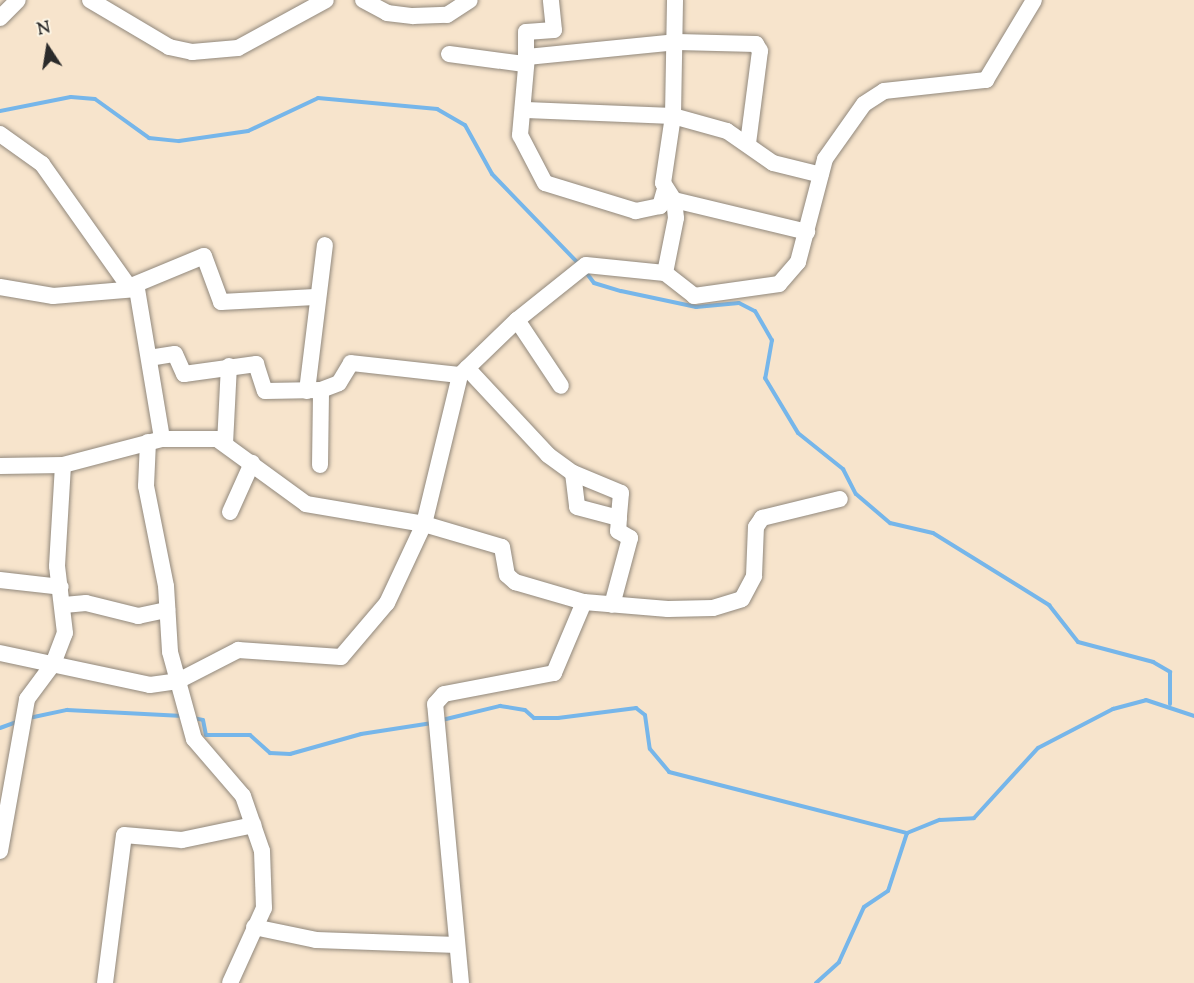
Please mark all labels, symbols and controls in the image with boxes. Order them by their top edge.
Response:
text: N [36,17,53,42]
north arrow [18,18,78,78]

